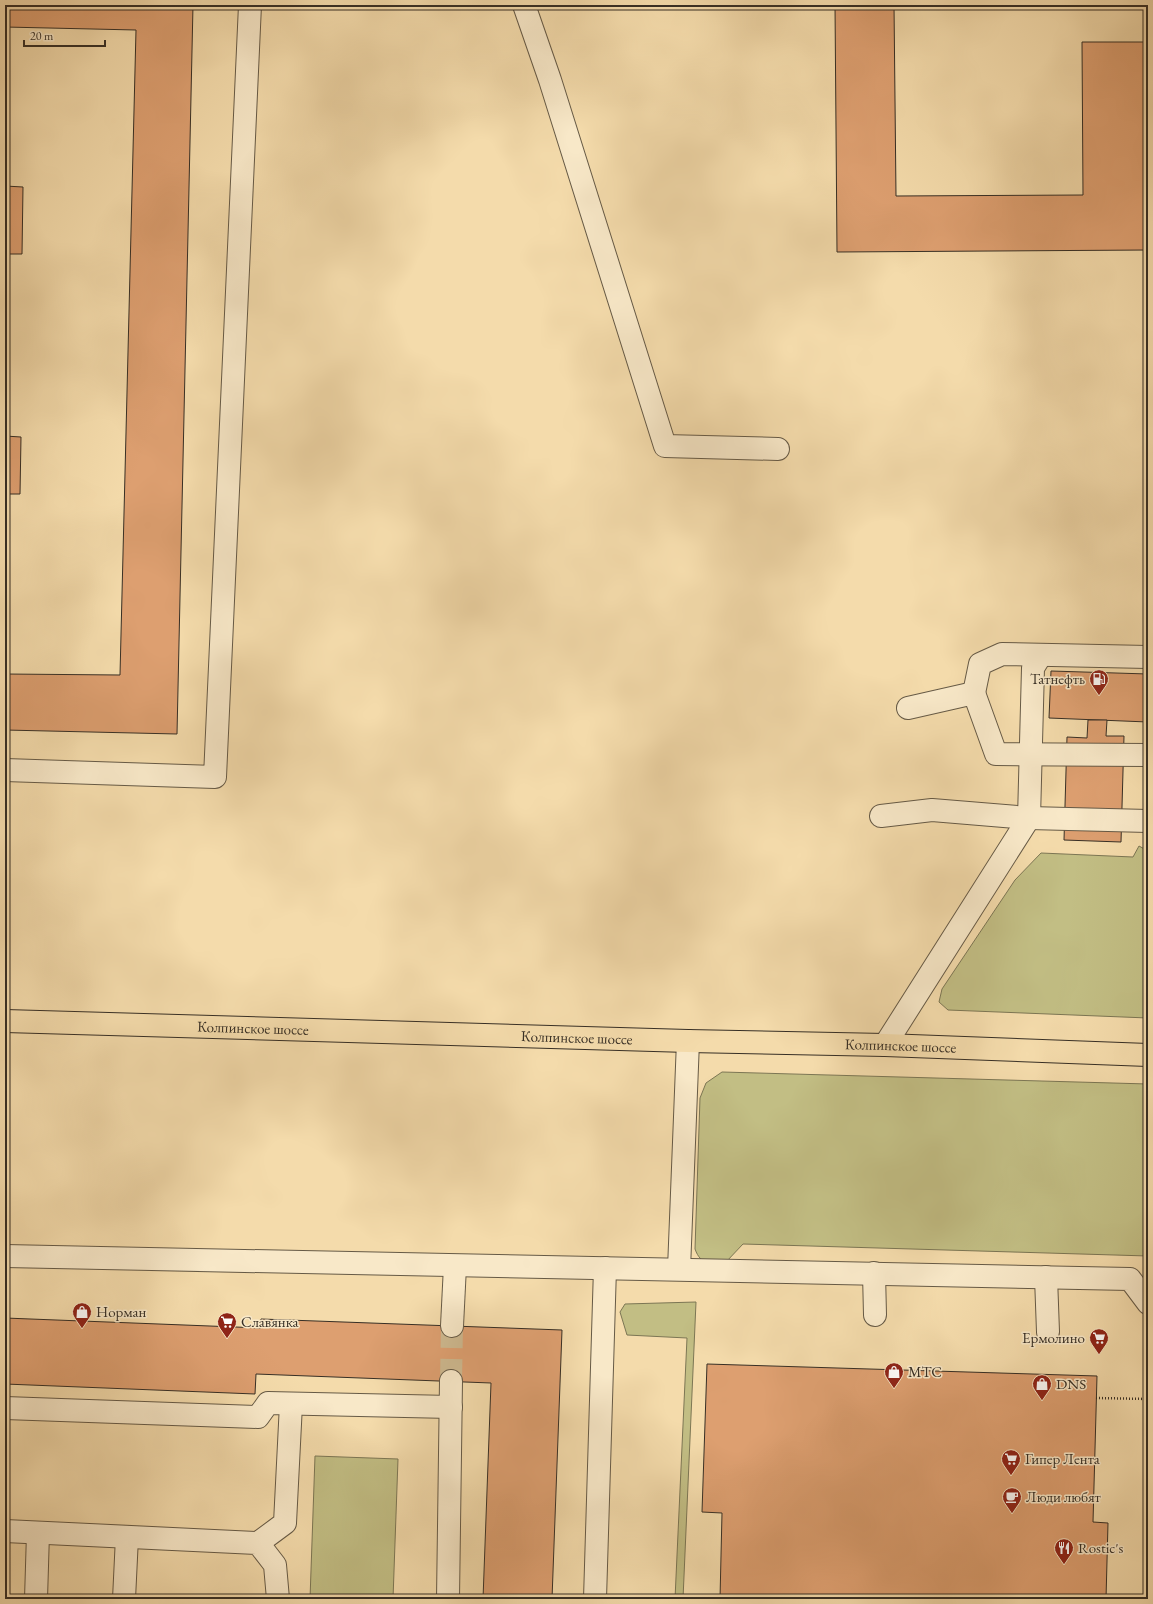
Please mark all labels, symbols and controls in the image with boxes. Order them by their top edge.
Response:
scale bar [24,22,105,48]
text: 20 m [30,28,54,44]
fuel station icon: Татнефть [1088,668,1110,696]
place label: Татнефть [1030,669,1085,688]
street label: Колпинское шоссе [197,1017,309,1039]
street label: Колпинское шоссе [521,1026,633,1048]
street label: Колпинское шоссе [845,1034,957,1057]
shop icon: Норман [71,1301,93,1329]
place label: Норман [96,1302,147,1321]
supermarket icon: Славянка [216,1311,238,1339]
place label: Славянка [241,1312,299,1331]
supermarket icon: Ермолино [1088,1327,1110,1355]
place label: Ермолино [1022,1328,1085,1347]
shop icon: МТС [883,1361,905,1389]
place label: МТС [908,1362,942,1381]
shop icon: DNS [1031,1373,1053,1401]
place label: DNS [1056,1374,1086,1393]
supermarket icon: Гипер Лента [1000,1448,1022,1476]
place label: Гипер Лента [1025,1449,1100,1468]
cafe icon: Люди любят [1001,1486,1023,1514]
place label: Люди любят [1026,1487,1101,1506]
restaurant icon: Rostic's [1053,1537,1075,1565]
place label: Rostic's [1078,1538,1123,1557]

